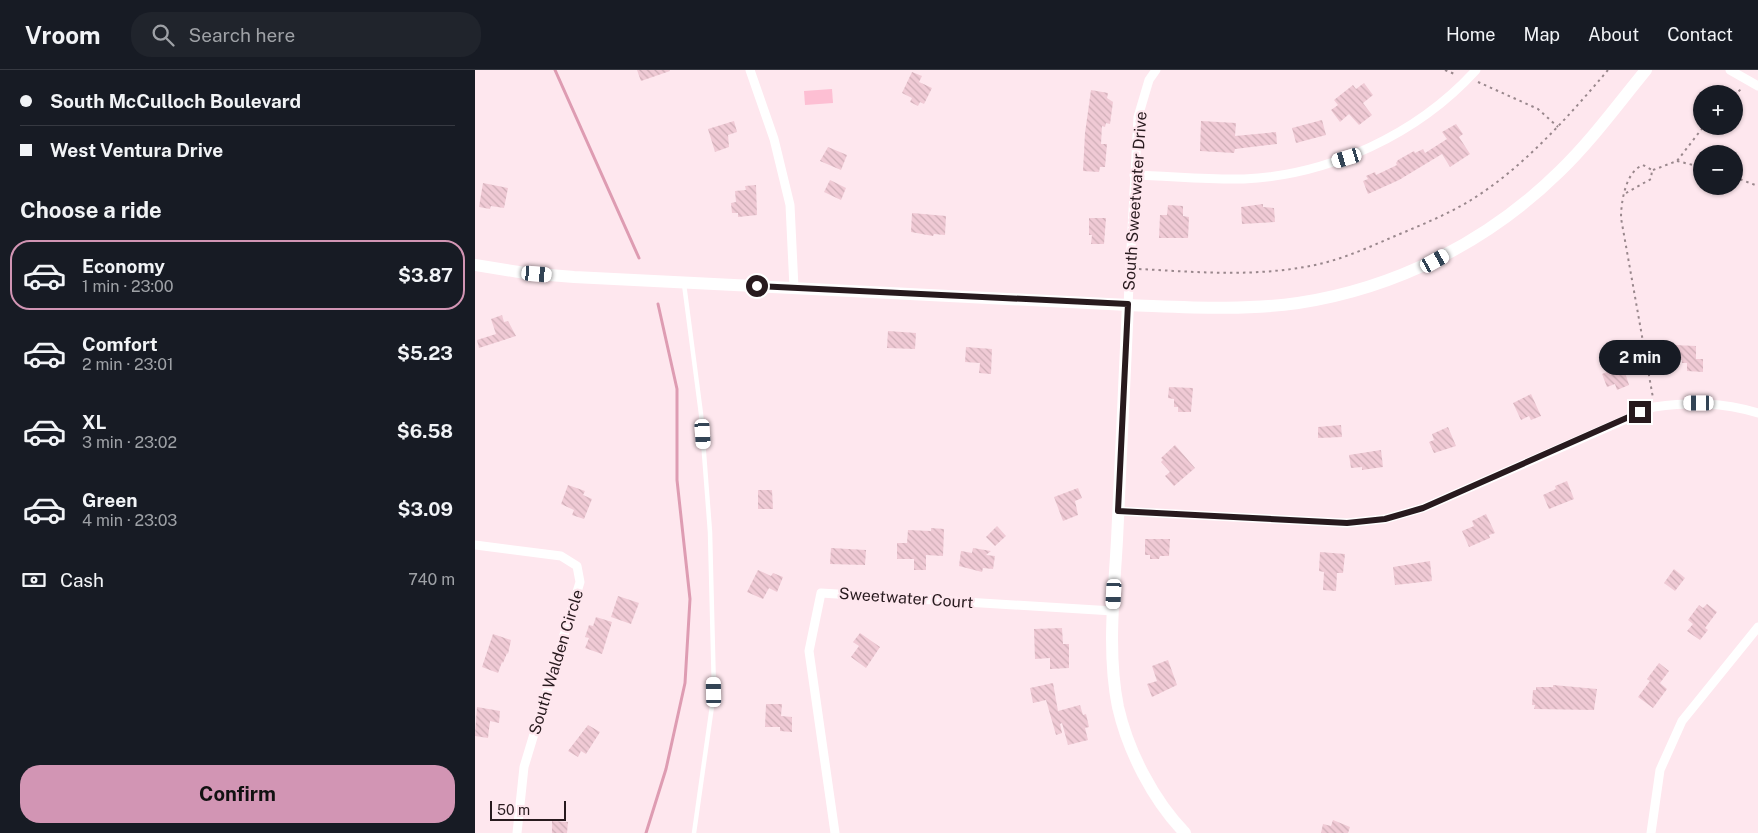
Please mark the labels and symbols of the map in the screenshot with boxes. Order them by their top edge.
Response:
street label: South Sweetwater Drive [1119,111,1151,291]
car [1330,146,1363,170]
car [1418,247,1451,275]
car [521,265,552,283]
route start [746,275,768,297]
callout: 2 min [1599,340,1681,374]
car [1684,396,1714,411]
route end [1629,401,1651,423]
car [694,419,711,449]
car [1105,579,1122,609]
street label: Sweetwater Court [838,584,974,612]
street label: South Walden Circle [525,587,587,737]
car [706,677,721,707]
scale bar [490,798,566,821]

